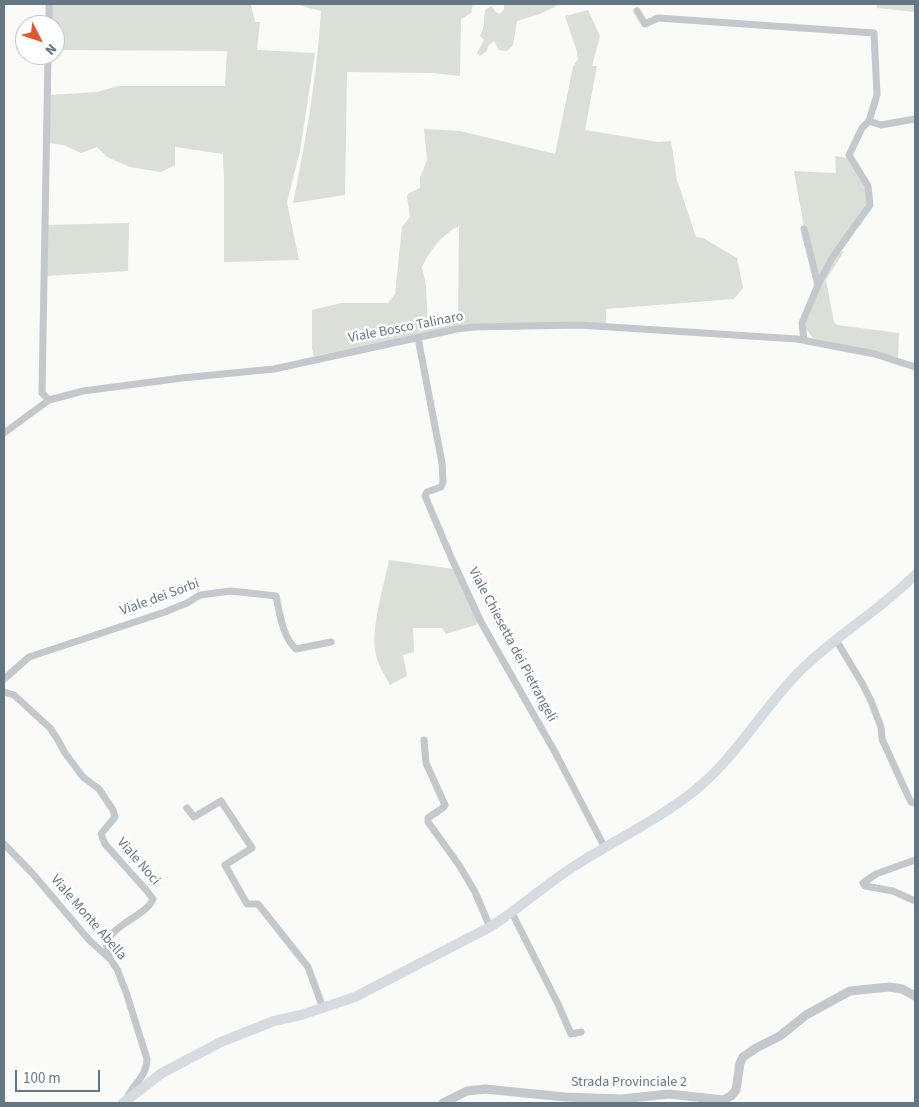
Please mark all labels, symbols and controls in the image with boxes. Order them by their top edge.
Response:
north arrow [15,15,65,65]
text: N [40,39,61,59]
street label: Viale Bosco Talinaro [347,309,465,347]
street label: Viale Chiesetta dei Pietrangeli [464,565,560,725]
street label: Viale dei Sorbi [118,576,202,620]
street label: Viale Noci [113,835,163,889]
street label: Viale Monte Abella [46,872,130,964]
scale bar [18,1060,102,1092]
text: 100 m [23,1068,61,1089]
street label: Strada Provinciale 2 [571,1075,687,1091]

